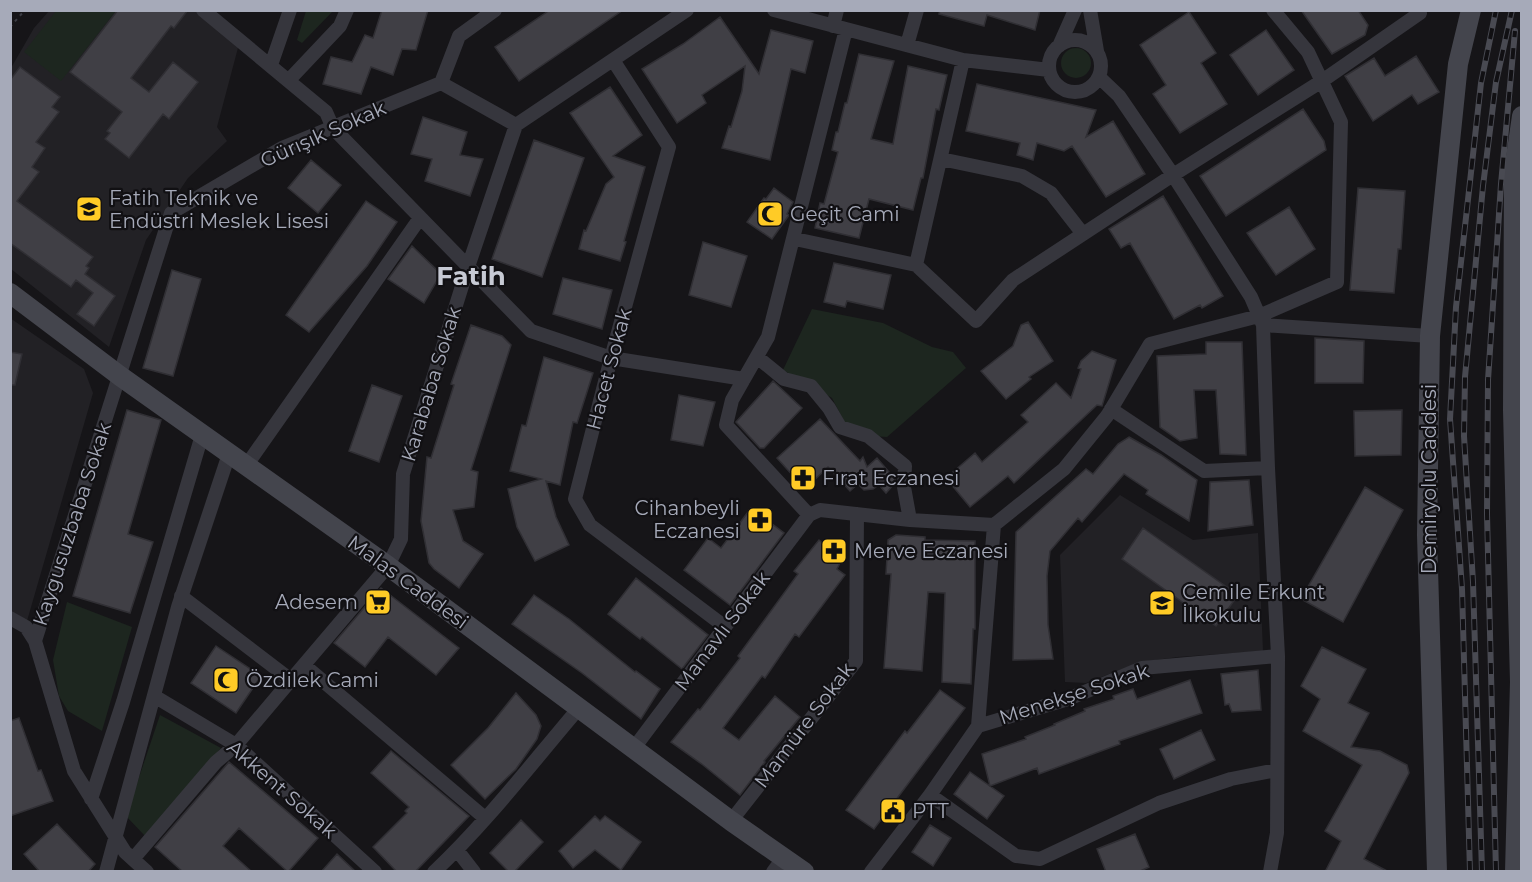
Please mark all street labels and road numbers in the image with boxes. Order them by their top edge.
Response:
street label: Gürışık Sokak [257,96,390,172]
street label: Karababa Sokak [396,304,466,464]
street label: Hacet Sokak [581,306,637,432]
street label: Demiryolu Caddesi [1417,384,1441,574]
street label: Kaygusuzbaba Sokak [28,419,116,629]
street label: Malas Caddesi [343,530,473,634]
street label: Manavlı Sokak [669,567,775,695]
street label: Mamüre Sokak [749,657,859,793]
street label: Menekşe Sokak [996,658,1152,729]
street label: Akkent Sokak [222,735,342,843]

